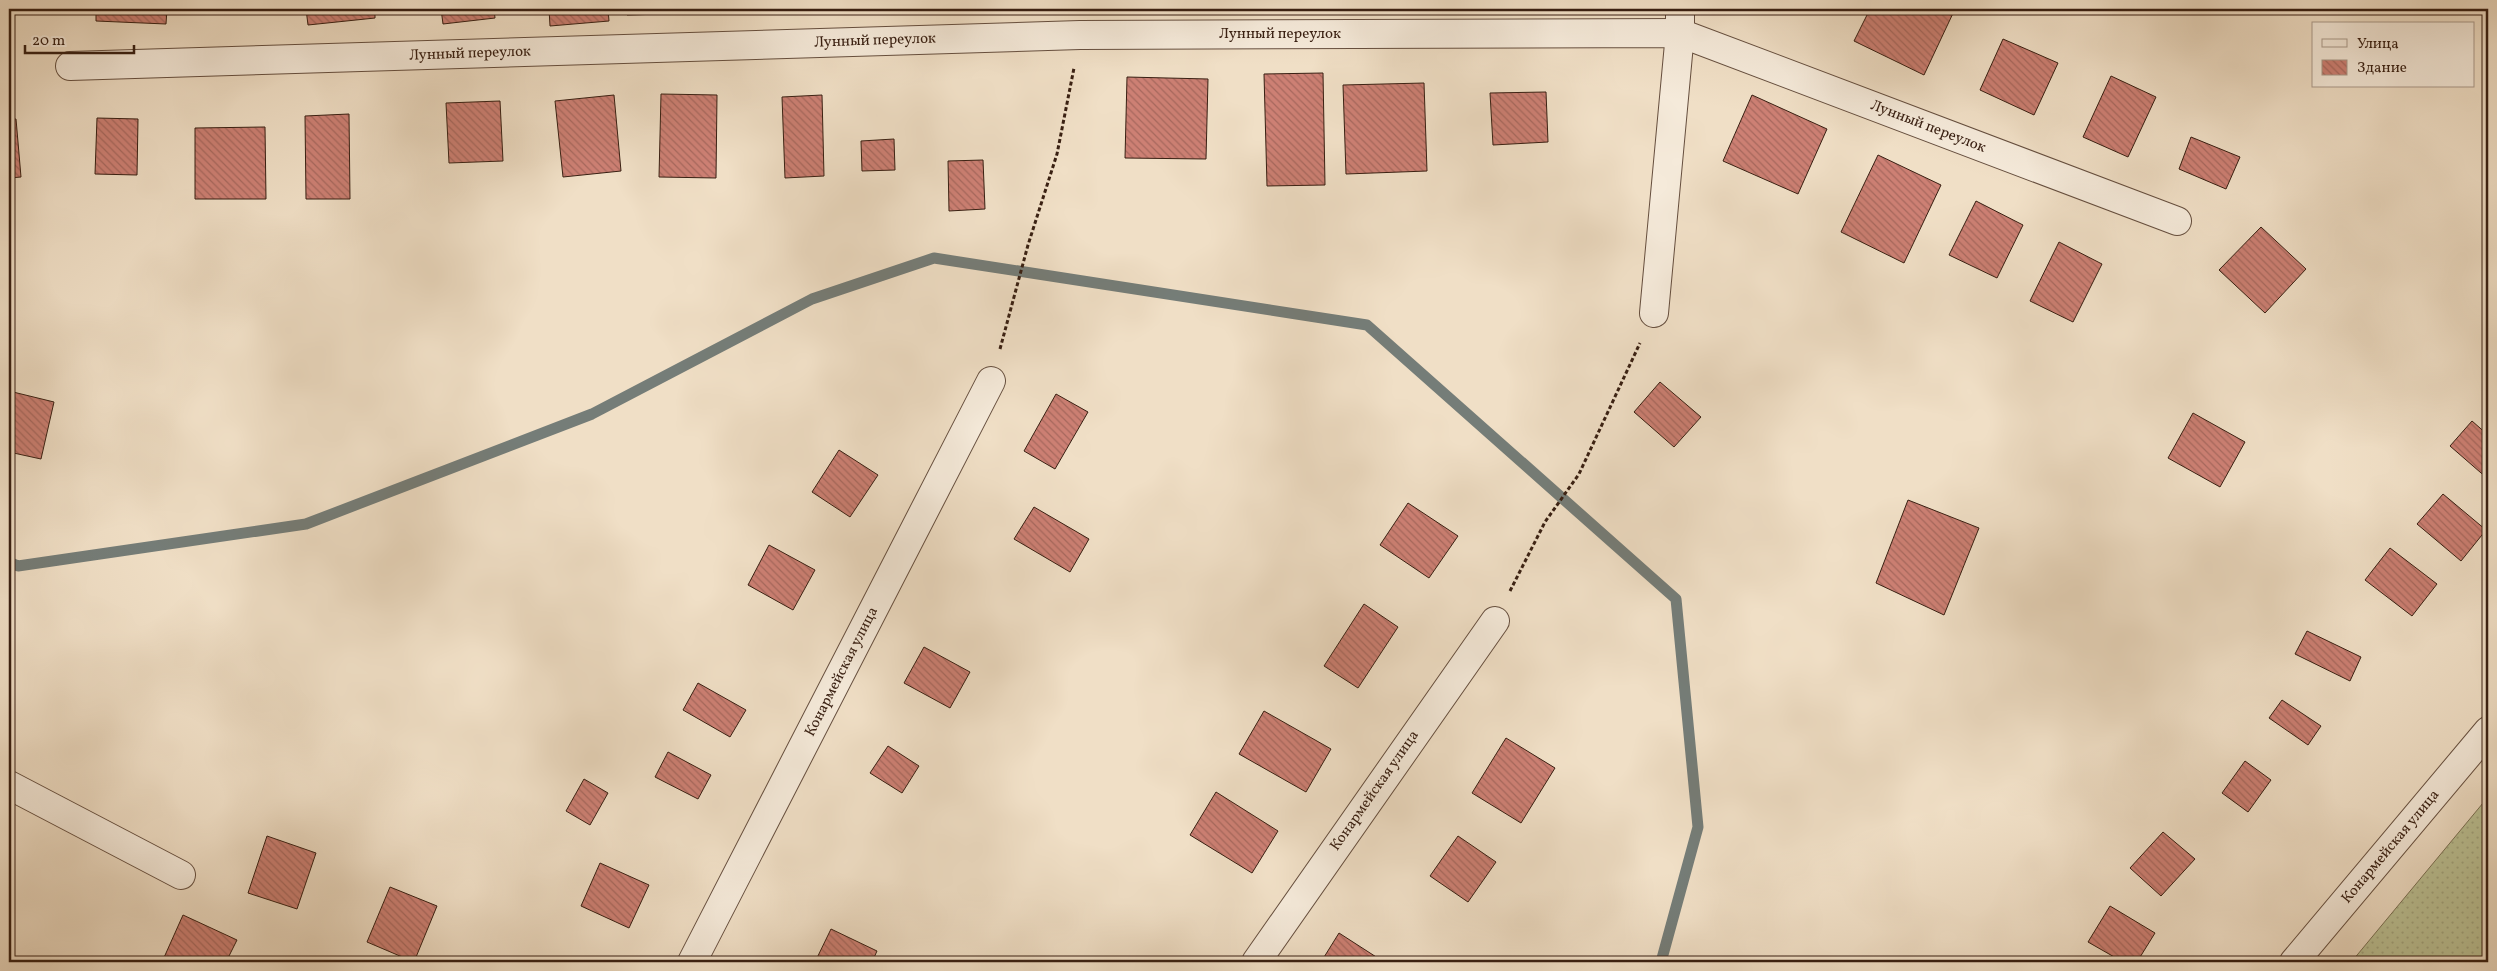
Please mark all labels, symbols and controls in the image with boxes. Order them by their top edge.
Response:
scale bar [25,22,134,54]
legend [2312,22,2474,88]
street label: Лунный переулок [1219,24,1341,45]
street label: Лунный переулок [814,28,936,54]
text: 20 m [32,31,65,52]
text: Улица [2357,34,2399,55]
street label: Лунный переулок [409,41,531,67]
text: Здание [2357,58,2407,79]
street label: Лунный переулок [1867,95,1989,159]
street label: Конармейская улица [800,604,884,740]
street label: Конармейская улица [1325,726,1425,856]
street label: Конармейская улица [2337,786,2445,908]

